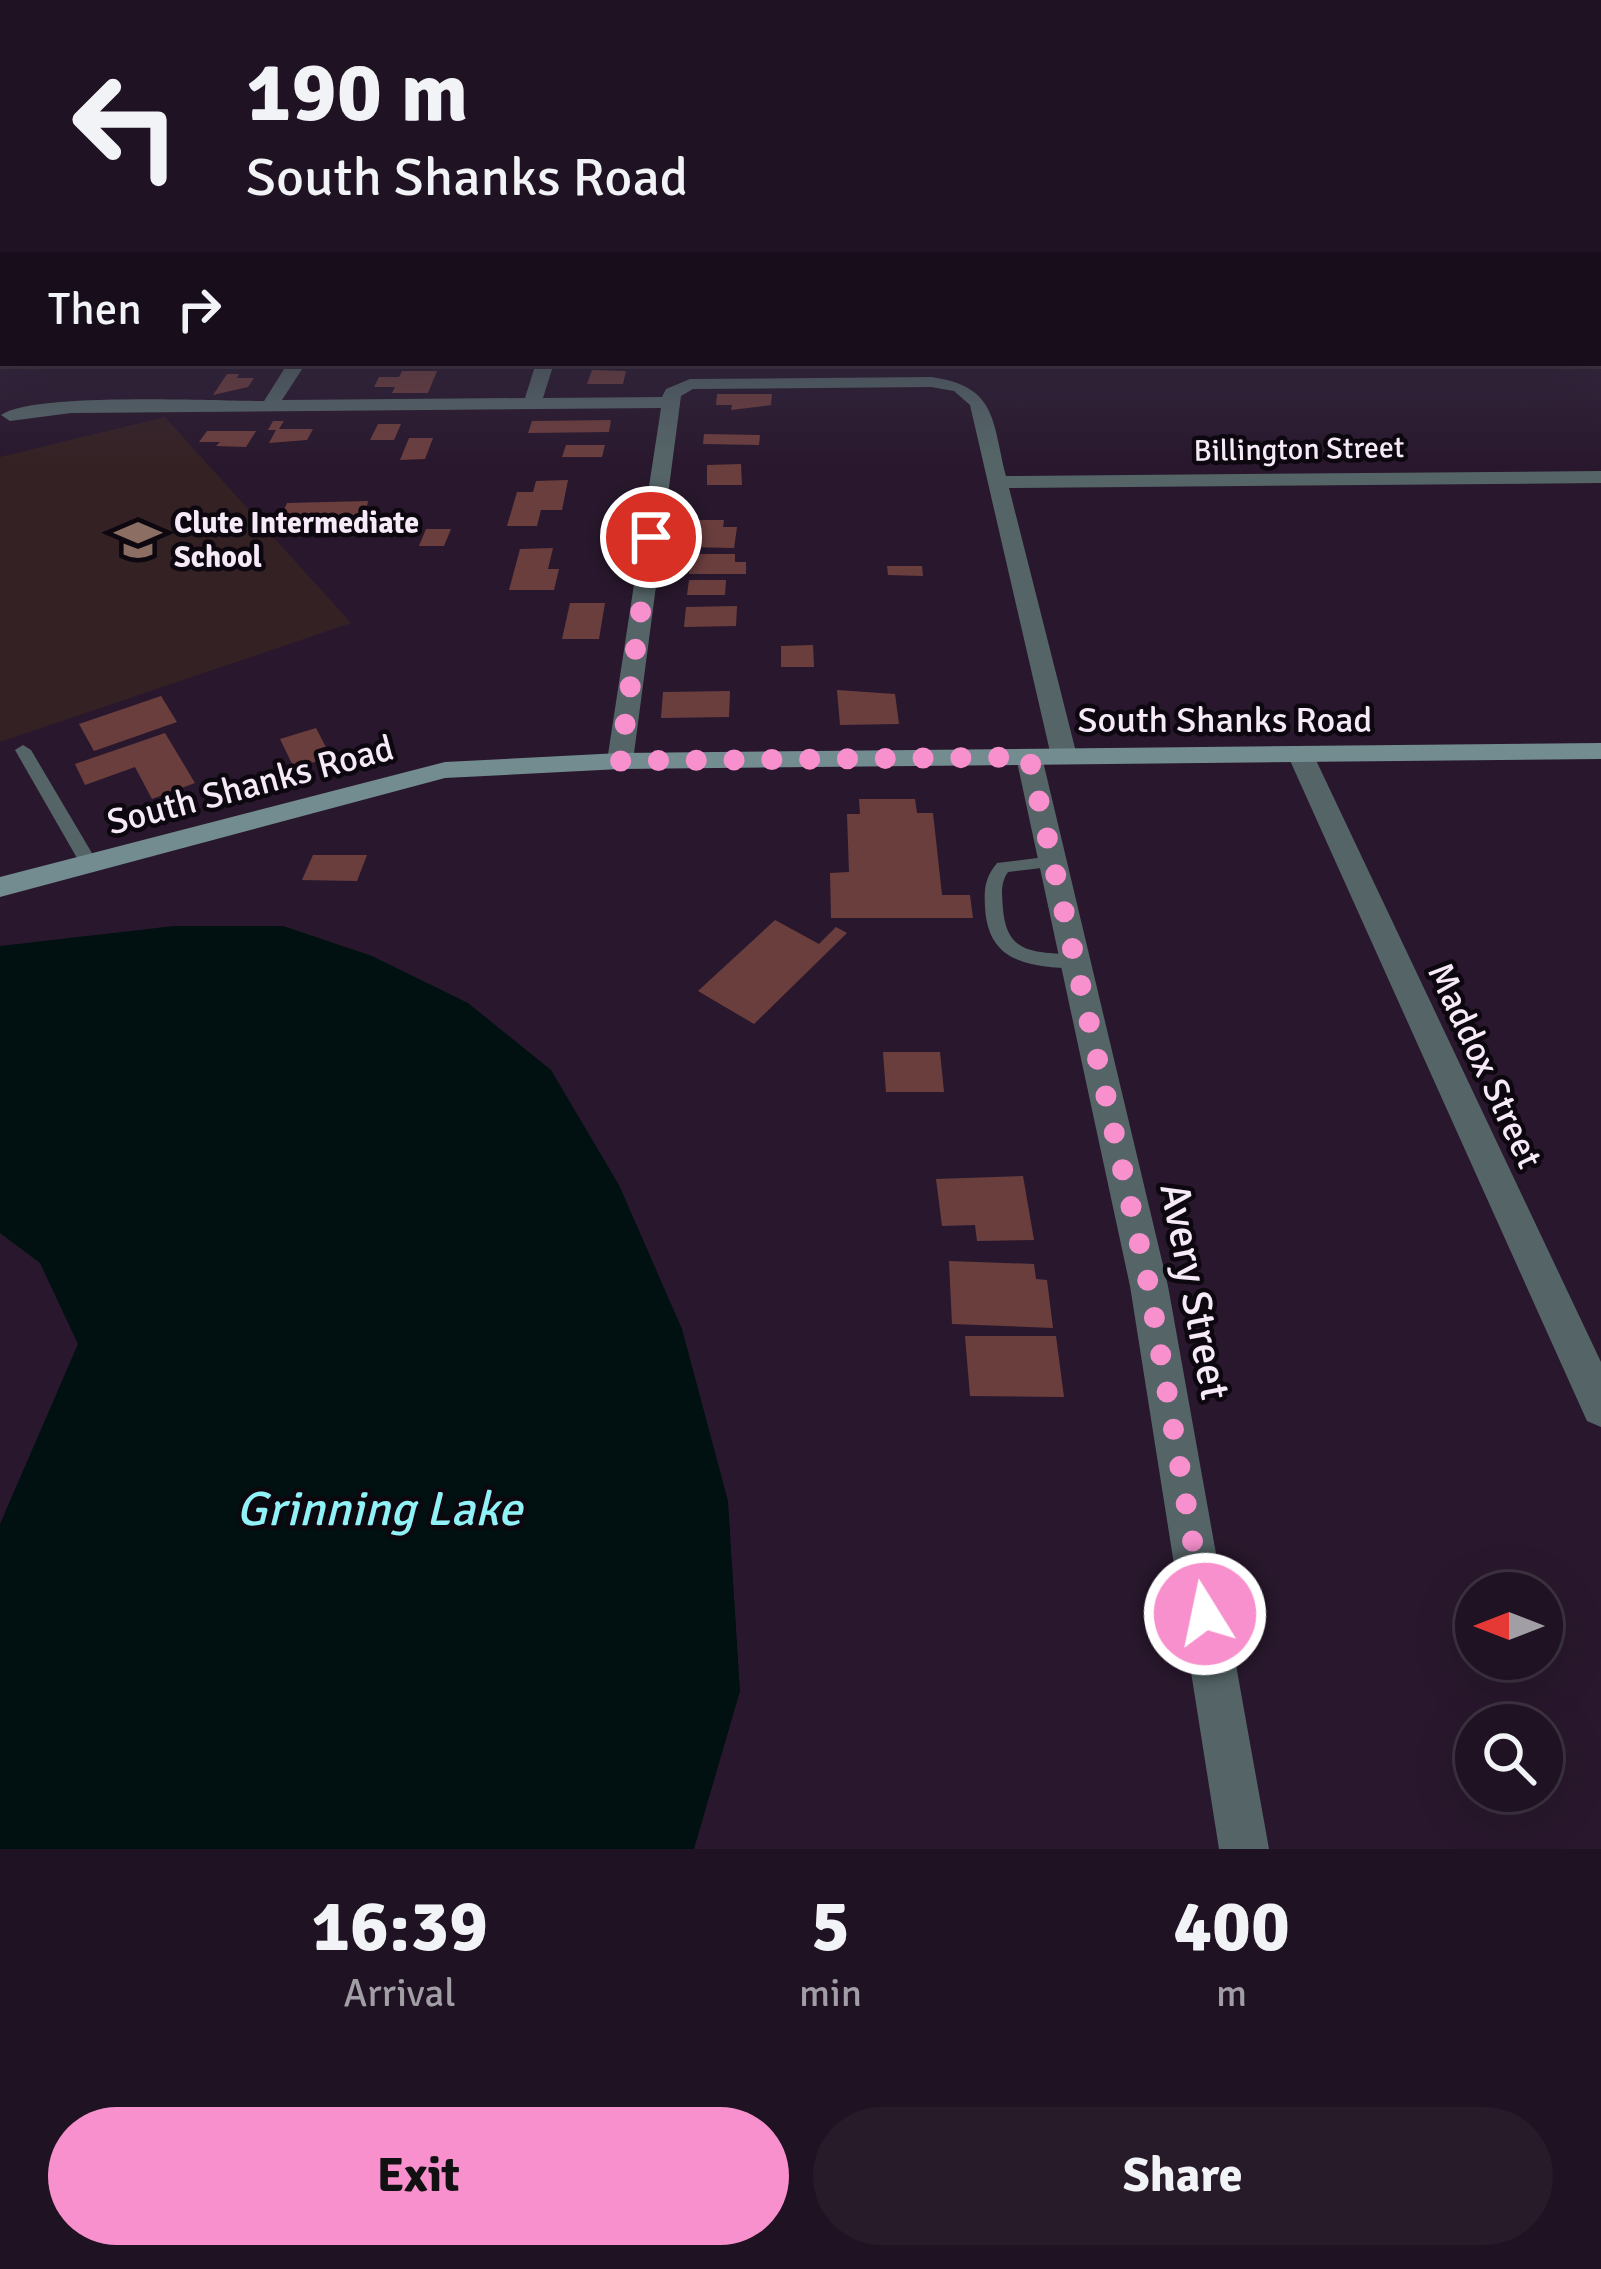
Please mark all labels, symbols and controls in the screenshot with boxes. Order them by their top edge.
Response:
text: 190 m [246,41,468,145]
icon: left [48,48,204,204]
text: South Shanks Road [246,144,688,211]
icon: right [166,276,232,342]
text: Then [48,282,142,337]
street label: Billington Street [1193,429,1405,470]
pin [600,486,702,588]
icon: arrive [618,504,684,570]
place label: Clute Intermediate School [174,505,419,576]
school or university icon: Clute Intermediate School [113,515,163,565]
street label: South Shanks Road [1078,698,1372,743]
street label: South Shanks Road [102,726,399,845]
street label: Maddox Street [1417,956,1552,1176]
street label: Avery Street [1149,1179,1240,1404]
water label: Grinning Lake [236,1480,524,1539]
position arrow [1142,1551,1268,1677]
north arrow [1455,1572,1563,1680]
map controls [1455,1572,1563,1812]
button: search [1455,1704,1563,1812]
text: 16:39 [311,1882,488,1971]
text: 5 [811,1882,850,1971]
text: 400 [1173,1882,1290,1971]
text: Arrival [343,1969,456,2017]
text: min [799,1969,862,2017]
text: m [1216,1969,1247,2017]
button: Exit [48,2107,789,2245]
button: Share [813,2107,1553,2245]

